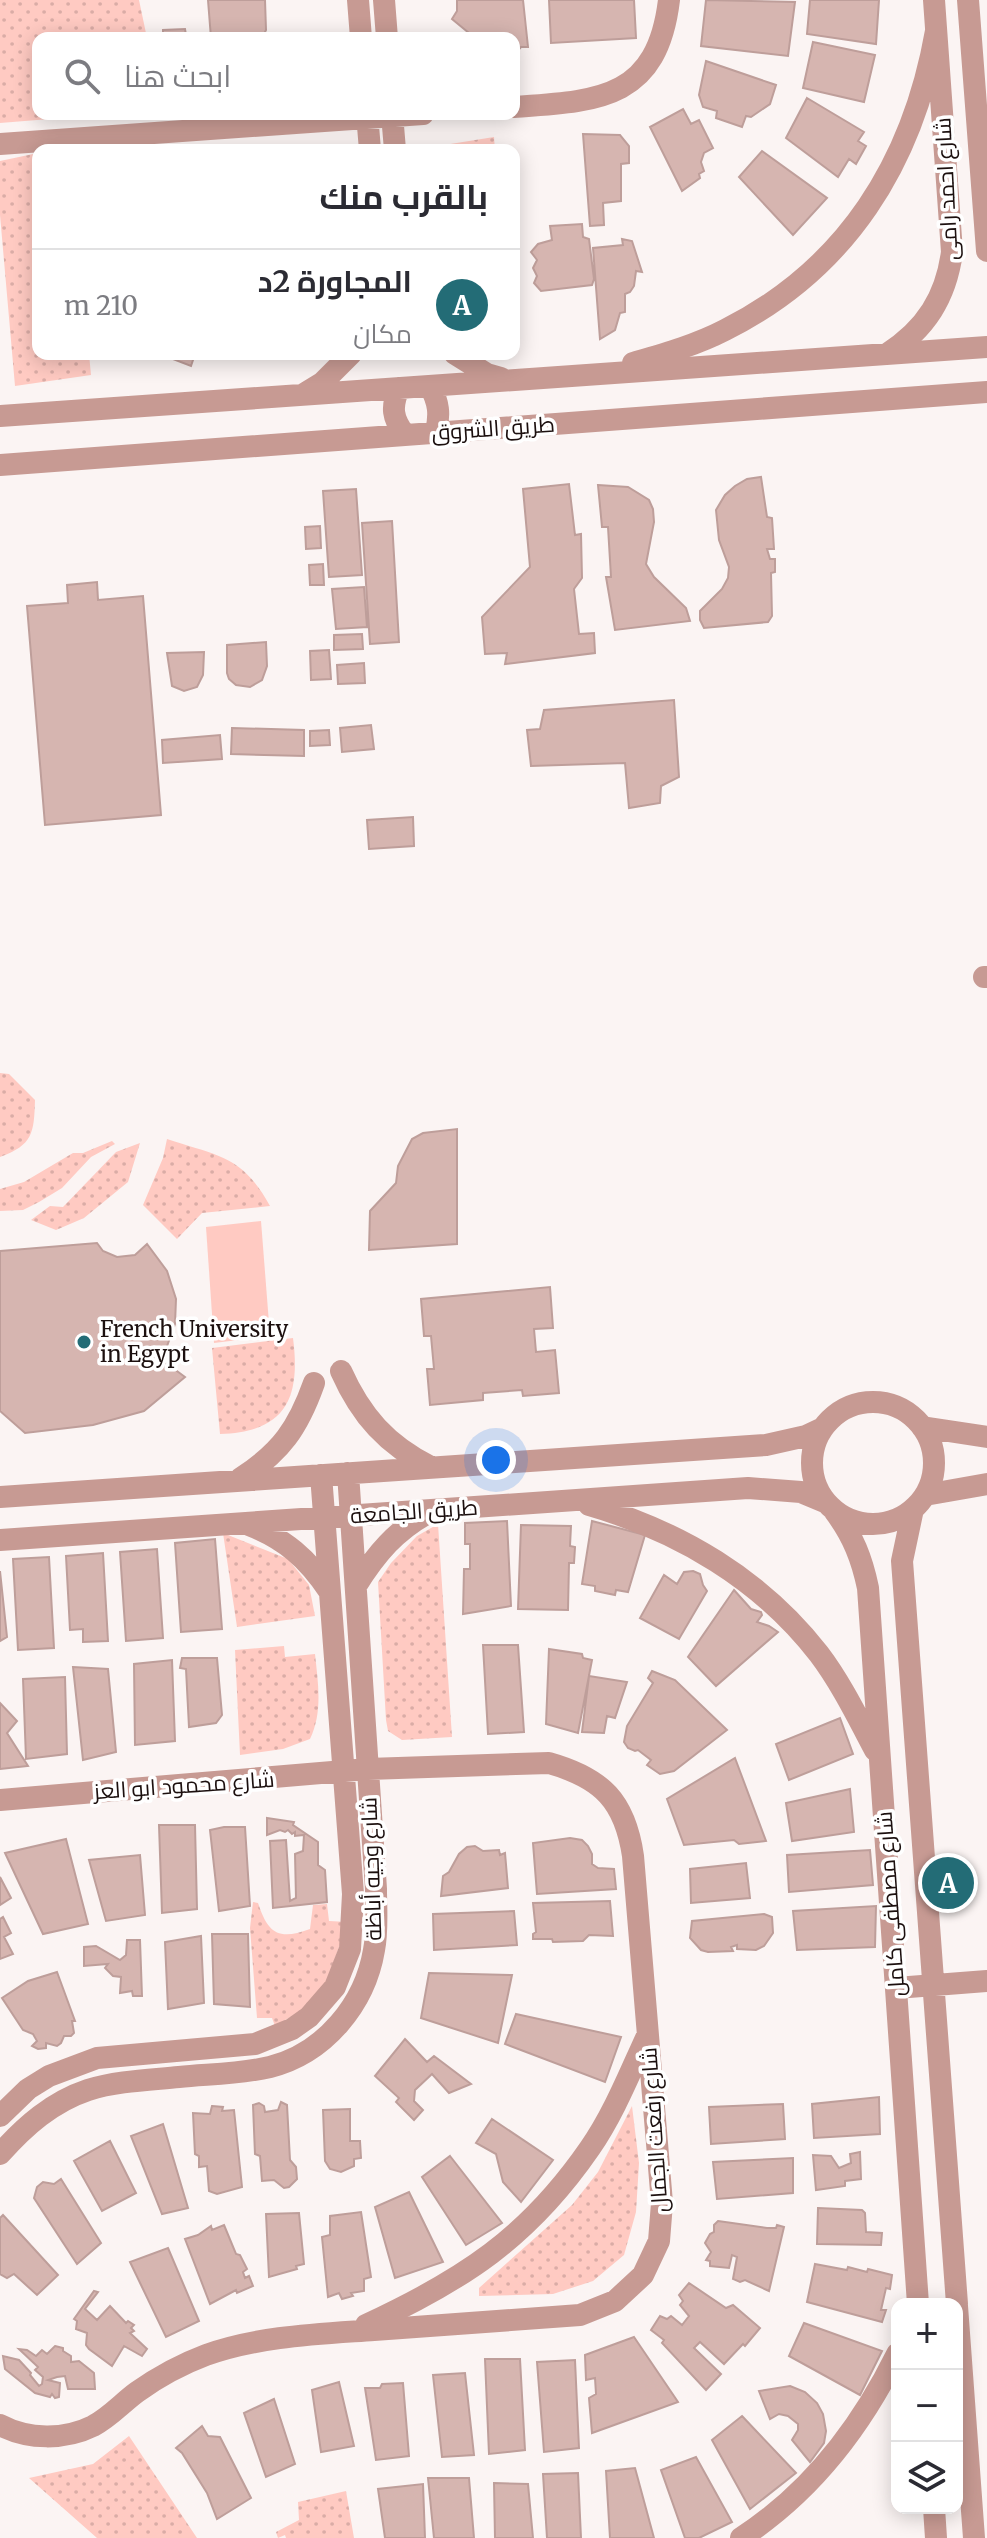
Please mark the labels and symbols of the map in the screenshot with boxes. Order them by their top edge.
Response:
street label: شارع احمد رامى [928,117,965,261]
street label: طريق الشروق [430,410,556,446]
place label: French University in Egypt [100,1315,288,1368]
marker: French University in Egypt [75,1333,93,1351]
your location [476,1440,516,1480]
street label: طريق الجامعة [349,1493,479,1529]
street label: شارع محمود ابو العز [91,1765,275,1806]
street label: شارع وجيه أباظة [354,1797,388,1941]
street label: شارع مصطفى كامل [870,1810,911,1998]
pin: A [922,1853,974,1913]
street label: شارع رفعت الجمال [634,2046,675,2213]

